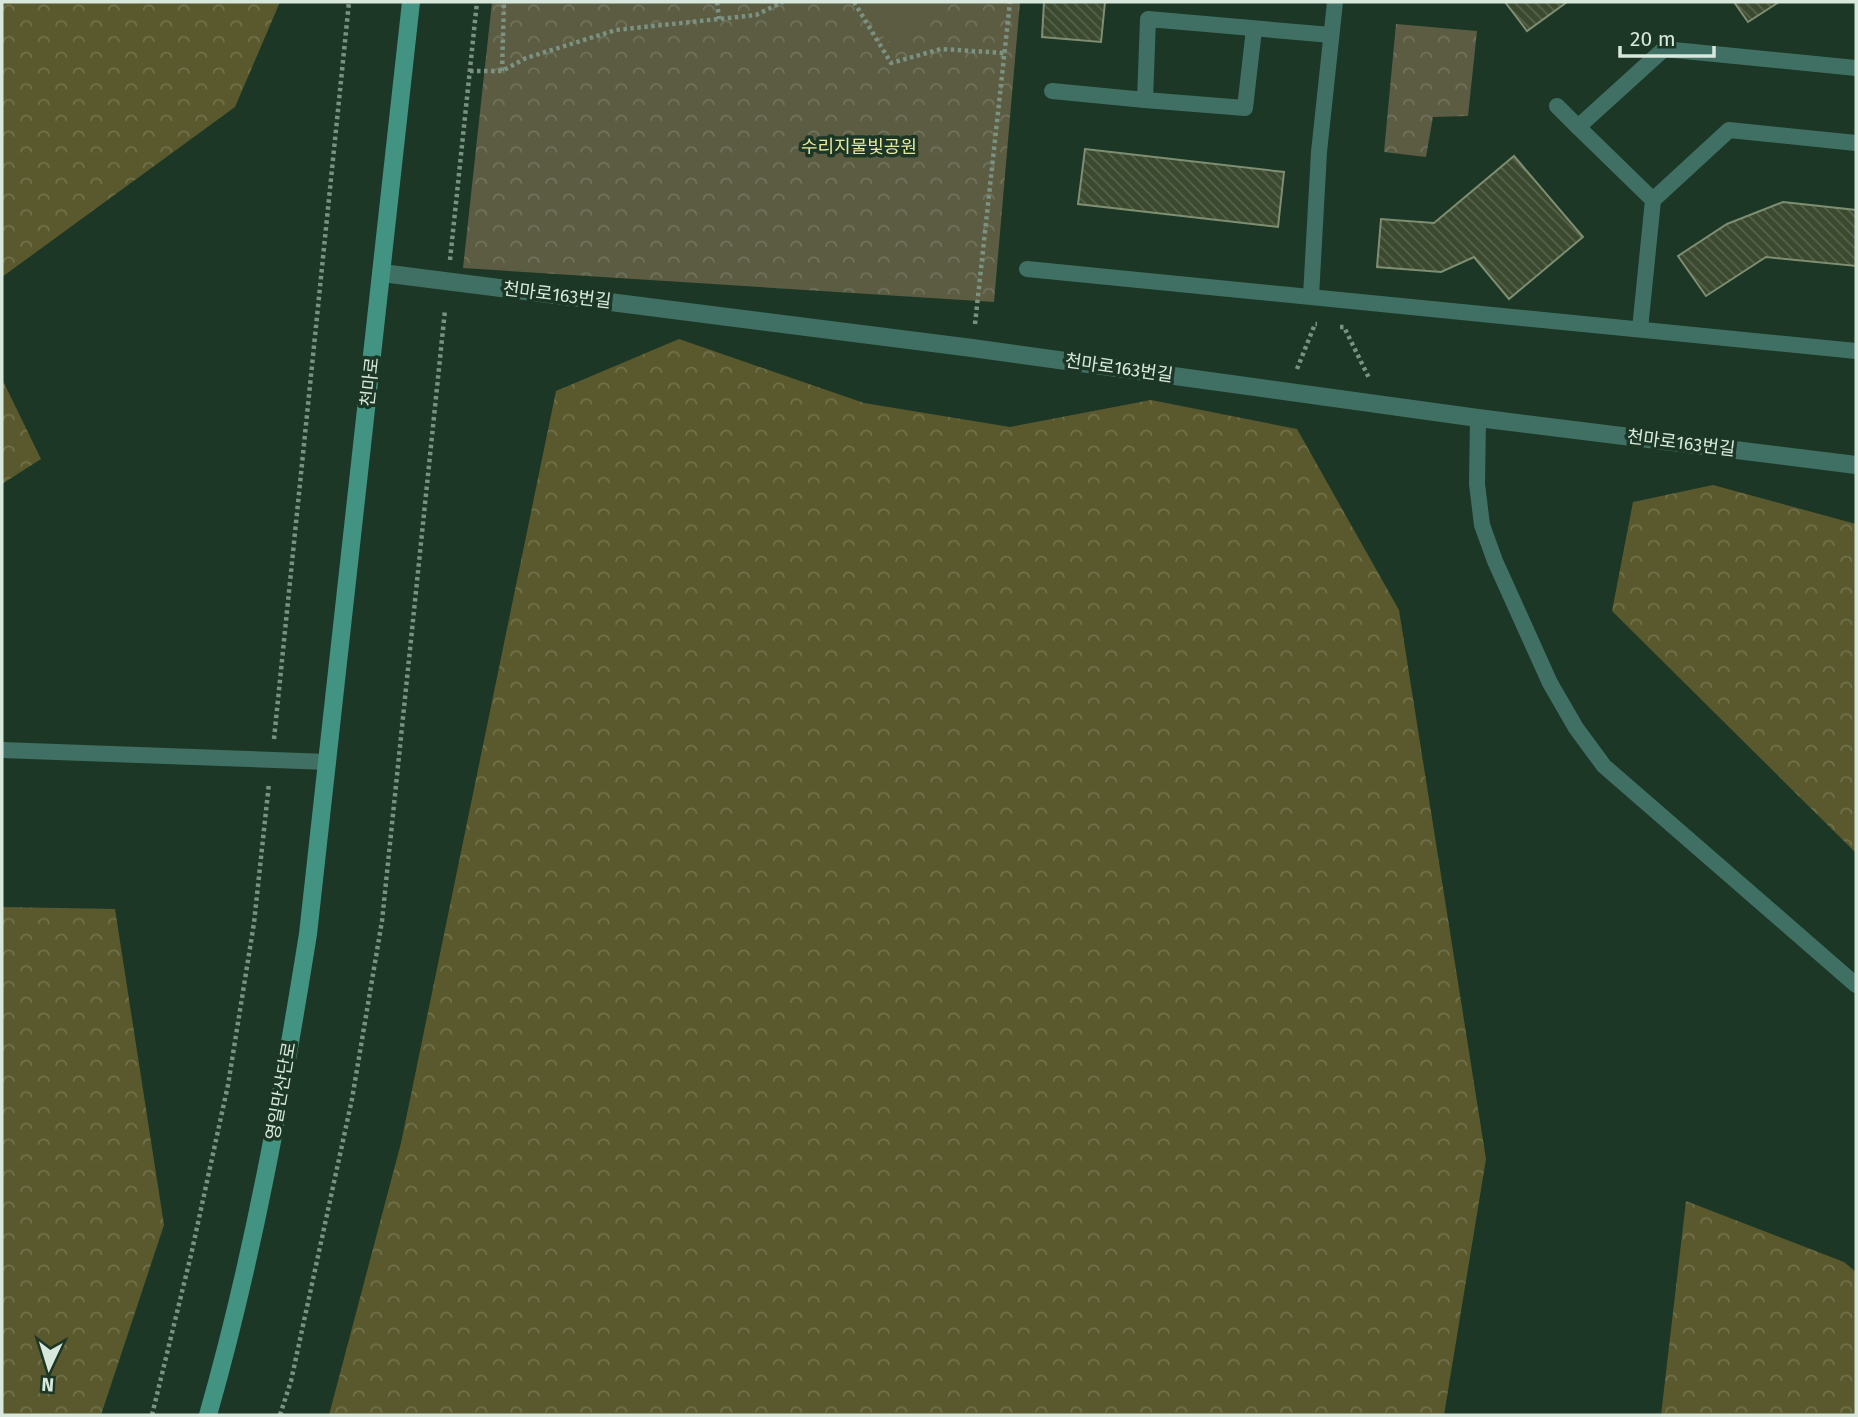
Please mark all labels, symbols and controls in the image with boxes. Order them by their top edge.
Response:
scale bar [1620,14,1714,58]
text: 20 m [1630,26,1676,52]
park label: 수리지물빛공원 [801,136,917,158]
street label: 천마로163번길 [502,277,612,313]
street label: 천마로163번길 [1063,350,1175,386]
street label: 천마로 [356,356,384,408]
street label: 천마로163번길 [1626,425,1736,461]
street label: 영일만산단로 [262,1040,300,1142]
north arrow [14,1333,84,1403]
text: N [41,1373,55,1396]

